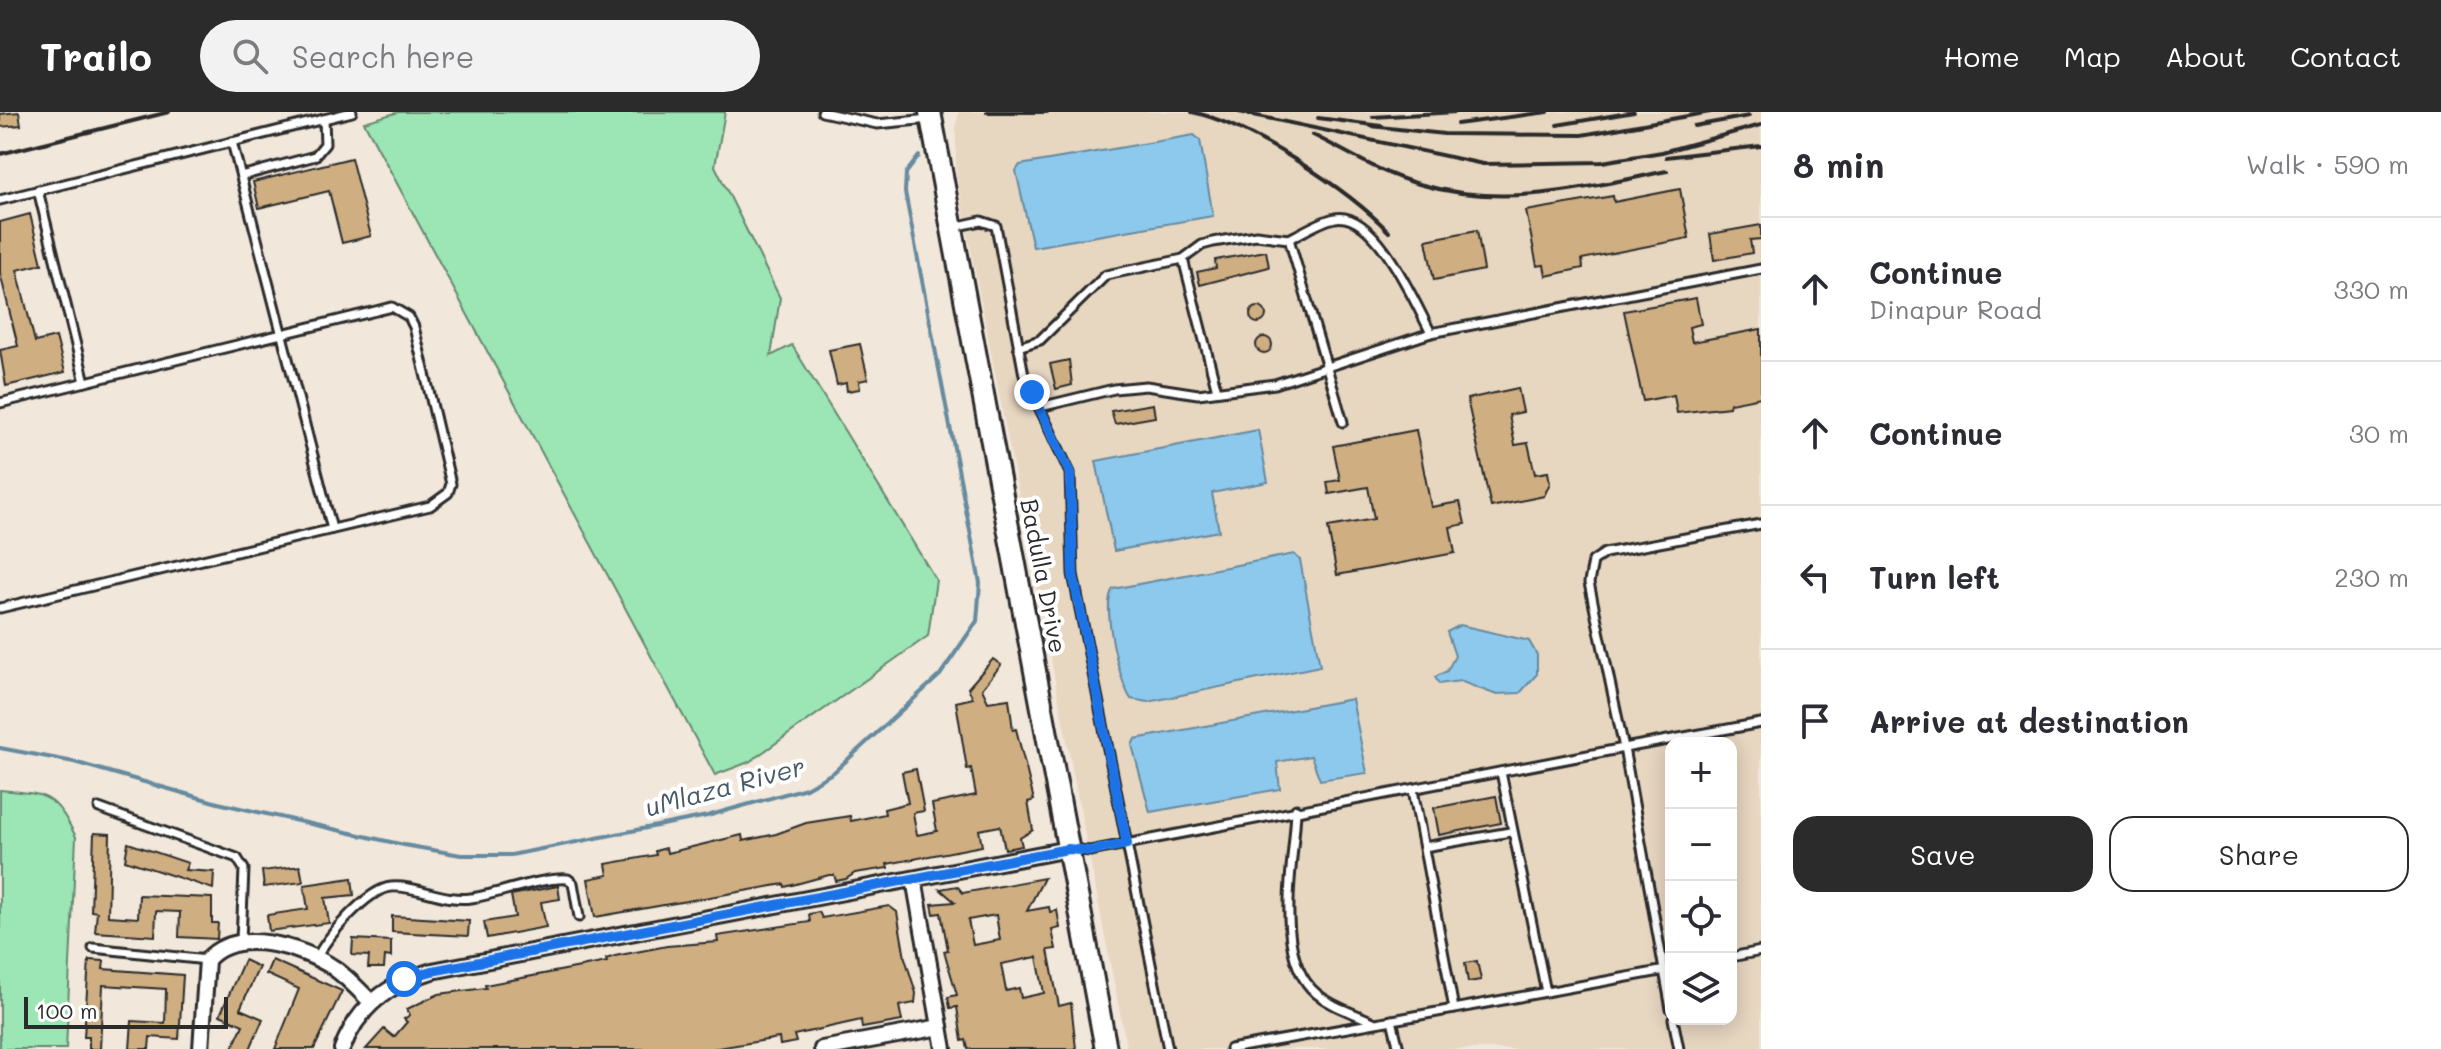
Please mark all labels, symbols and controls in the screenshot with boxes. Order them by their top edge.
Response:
search box [200,20,760,92]
text: Trailo [40,31,152,81]
icon: search [228,34,272,78]
text: Search here [292,36,474,76]
text: Home [1944,38,2020,74]
text: Map [2064,38,2121,74]
text: About [2165,38,2246,74]
text: Contact [2290,38,2401,74]
text: 8 min [1793,142,1884,187]
text: Walk · 590 m [2246,147,2409,181]
text: Continue [1869,252,2002,292]
icon: ahead [1793,267,1837,311]
text: 330 m [2333,272,2409,306]
text: Dinapur Road [1869,292,2042,326]
route end [1014,374,1050,410]
icon: ahead [1793,411,1837,455]
text: Continue [1869,413,2002,453]
text: 30 m [2349,416,2409,450]
street label: Badulla Drive [1014,496,1075,655]
icon: left [1793,555,1837,599]
text: Turn left [1869,557,2000,597]
text: 230 m [2334,560,2409,594]
icon: arrive [1793,699,1837,743]
text: Arrive at destination [1869,701,2189,741]
map controls [1665,737,1737,1025]
button: + [1665,737,1737,809]
water label: uMlaza River [641,748,808,824]
button: − [1665,809,1737,881]
button: Save [1793,816,2093,892]
button: Share [2109,816,2409,892]
button: locate [1665,881,1737,953]
button: layers [1665,953,1737,1025]
route start [386,961,422,997]
scale bar [24,993,228,1029]
text: 100 m [36,996,98,1025]

